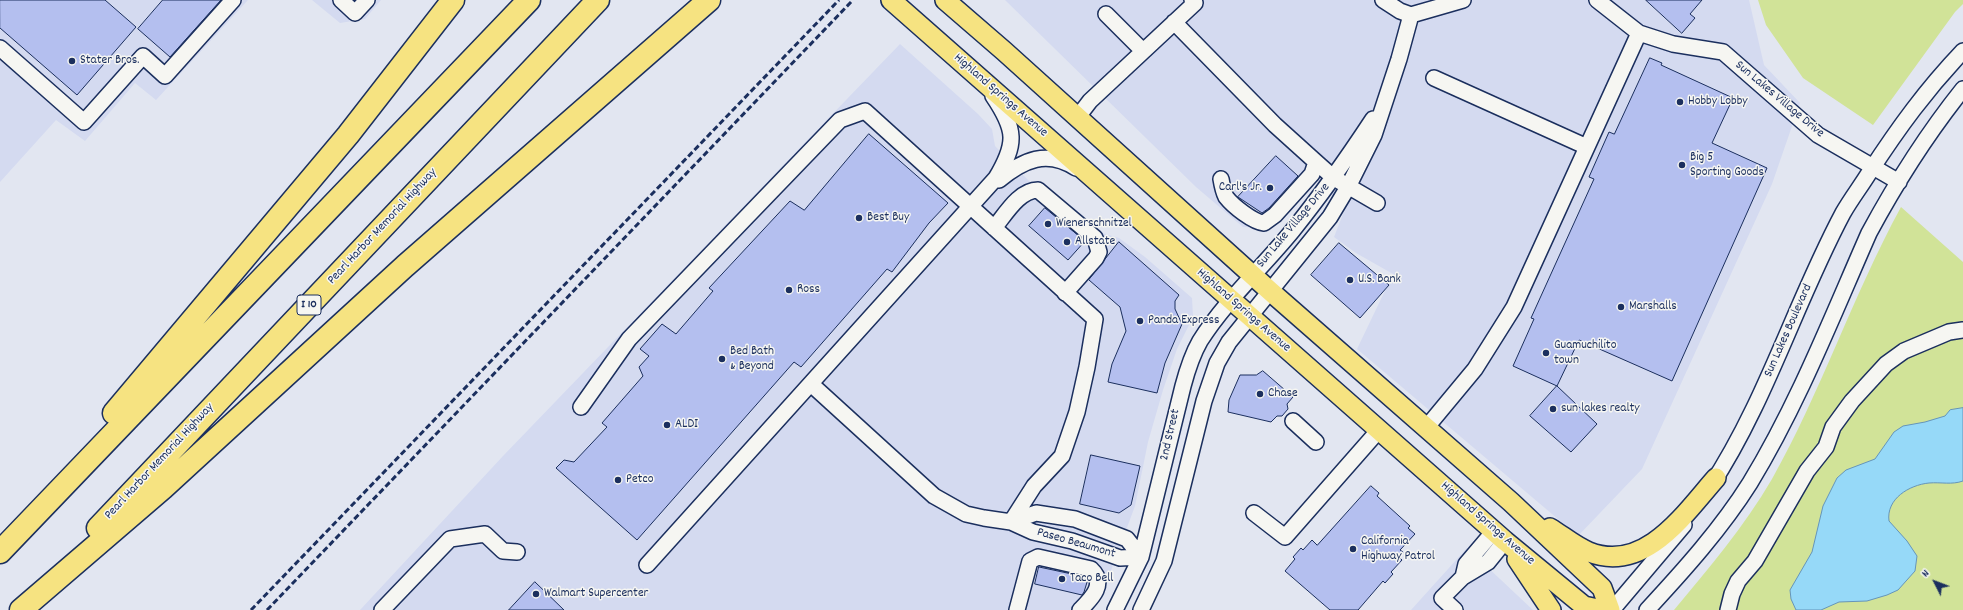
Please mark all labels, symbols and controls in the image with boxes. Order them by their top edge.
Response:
street label: Highland Springs Avenue [950,51,1050,141]
place label: Stater Bros. [80,53,139,69]
marker: Stater Bros. [67,56,77,66]
street label: Sun Lakes Village Drive [1731,58,1827,142]
place label: Hobby Lobby [1688,94,1748,110]
marker: Hobby Lobby [1675,97,1685,107]
place label: Big 5 Sporting Goods [1690,150,1764,181]
marker: Big 5 Sporting Goods [1677,160,1687,170]
street label: Pearl Harbor Memorial Highway [325,166,441,288]
place label: Carl's Jr. [1219,180,1262,196]
street label: Sun Lake Village Drive [1254,180,1334,272]
marker: Carl's Jr. [1265,183,1275,193]
place label: Best Buy [867,210,909,226]
marker: Best Buy [854,213,864,223]
place label: Wienerschnitzel [1056,216,1132,232]
marker: Wienerschnitzel [1043,219,1053,229]
place label: Allstate [1075,234,1115,250]
marker: Allstate [1062,237,1072,247]
street label: Highland Springs Avenue [1193,266,1293,356]
place label: U.S. Bank [1358,272,1401,288]
marker: U.S. Bank [1345,275,1355,285]
place label: Ross [797,282,820,298]
street label: Sun Lakes Boulevard [1762,282,1816,380]
marker: Ross [784,285,794,295]
road number: I 10 [297,295,321,315]
place label: Marshalls [1629,299,1677,315]
marker: Marshalls [1616,302,1626,312]
place label: Panda Express [1148,313,1219,329]
marker: Panda Express [1135,316,1145,326]
place label: Guamuchilito town [1554,338,1616,369]
place label: Bed Bath & Beyond [730,344,774,375]
marker: Guamuchilito town [1541,348,1551,358]
marker: Bed Bath & Beyond [717,354,727,364]
place label: Chase [1268,386,1298,402]
marker: Chase [1255,389,1265,399]
street label: Pearl Harbor Memorial Highway [102,401,218,523]
place label: sun lakes realty [1561,401,1640,417]
marker: sun lakes realty [1548,404,1558,414]
street label: 2nd Street [1158,408,1184,462]
place label: ALDI [675,417,698,433]
marker: ALDI [662,420,672,430]
place label: Petco [626,472,653,488]
marker: Petco [613,475,623,485]
street label: Highland Springs Avenue [1437,479,1537,569]
street label: Paseo Beaumont [1035,525,1117,563]
place label: California Highway Patrol [1361,534,1435,565]
marker: California Highway Patrol [1348,544,1358,554]
north arrow [1915,562,1955,602]
text: N [1918,567,1934,581]
place label: Taco Bell [1070,571,1113,587]
marker: Taco Bell [1057,574,1067,584]
place label: Walmart Supercenter [544,586,648,602]
marker: Walmart Supercenter [531,589,541,599]

